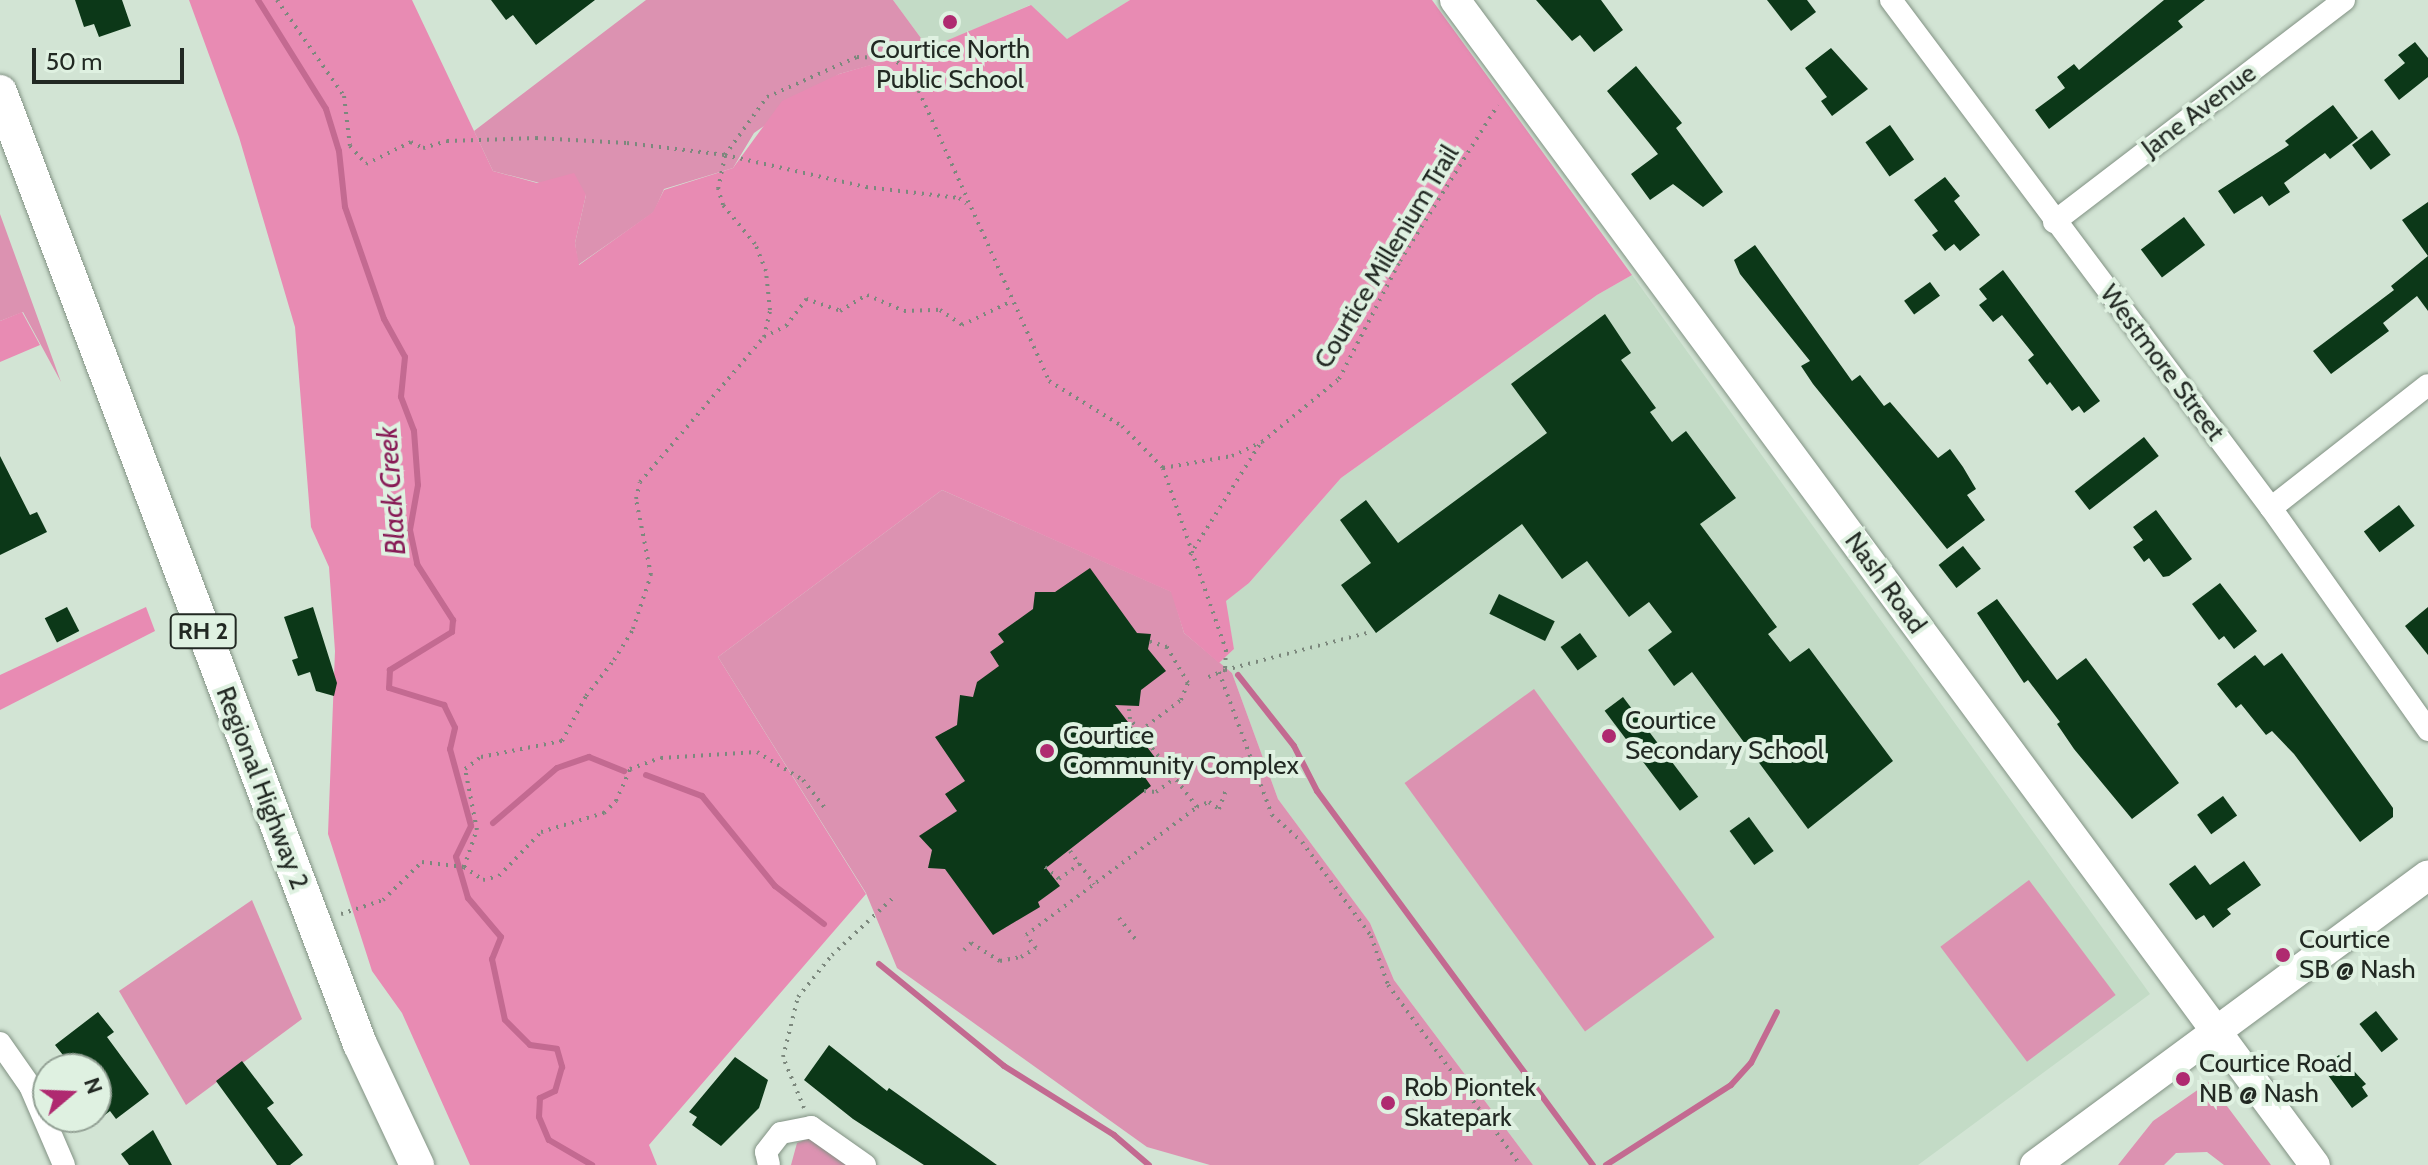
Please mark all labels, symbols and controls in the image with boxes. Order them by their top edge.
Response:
marker: Courtice North Public School [941,13,959,31]
scale bar [36,32,188,82]
place label: Courtice North Public School [870,34,1030,96]
text: 50 m [46,47,102,76]
street label: Jane Avenue [2136,58,2262,164]
street label: Courtice Millenium Trail [1308,140,1466,374]
street label: Westmore Street [2093,279,2231,447]
water label: Black Creek [370,426,412,556]
street label: Nash Road [1838,526,1932,640]
road number: RH 2 [169,611,237,651]
street label: Regional Highway 2 [209,682,315,894]
place label: Courtice Secondary School [1625,705,1824,766]
place label: Courtice Community Complex [1063,720,1299,782]
marker: Courtice Secondary School [1600,727,1618,745]
marker: Courtice Community Complex [1038,742,1056,760]
place label: Courtice SB @ Nash [2299,924,2416,986]
marker: Courtice SB @ Nash [2274,946,2292,964]
place label: Courtice Road NB @ Nash [2199,1048,2352,1110]
north arrow [32,1053,112,1133]
marker: Courtice Road NB @ Nash [2174,1070,2192,1088]
place label: Rob Piontek Skatepark [1404,1072,1536,1134]
text: N [78,1074,109,1097]
marker: Rob Piontek Skatepark [1379,1094,1397,1112]

